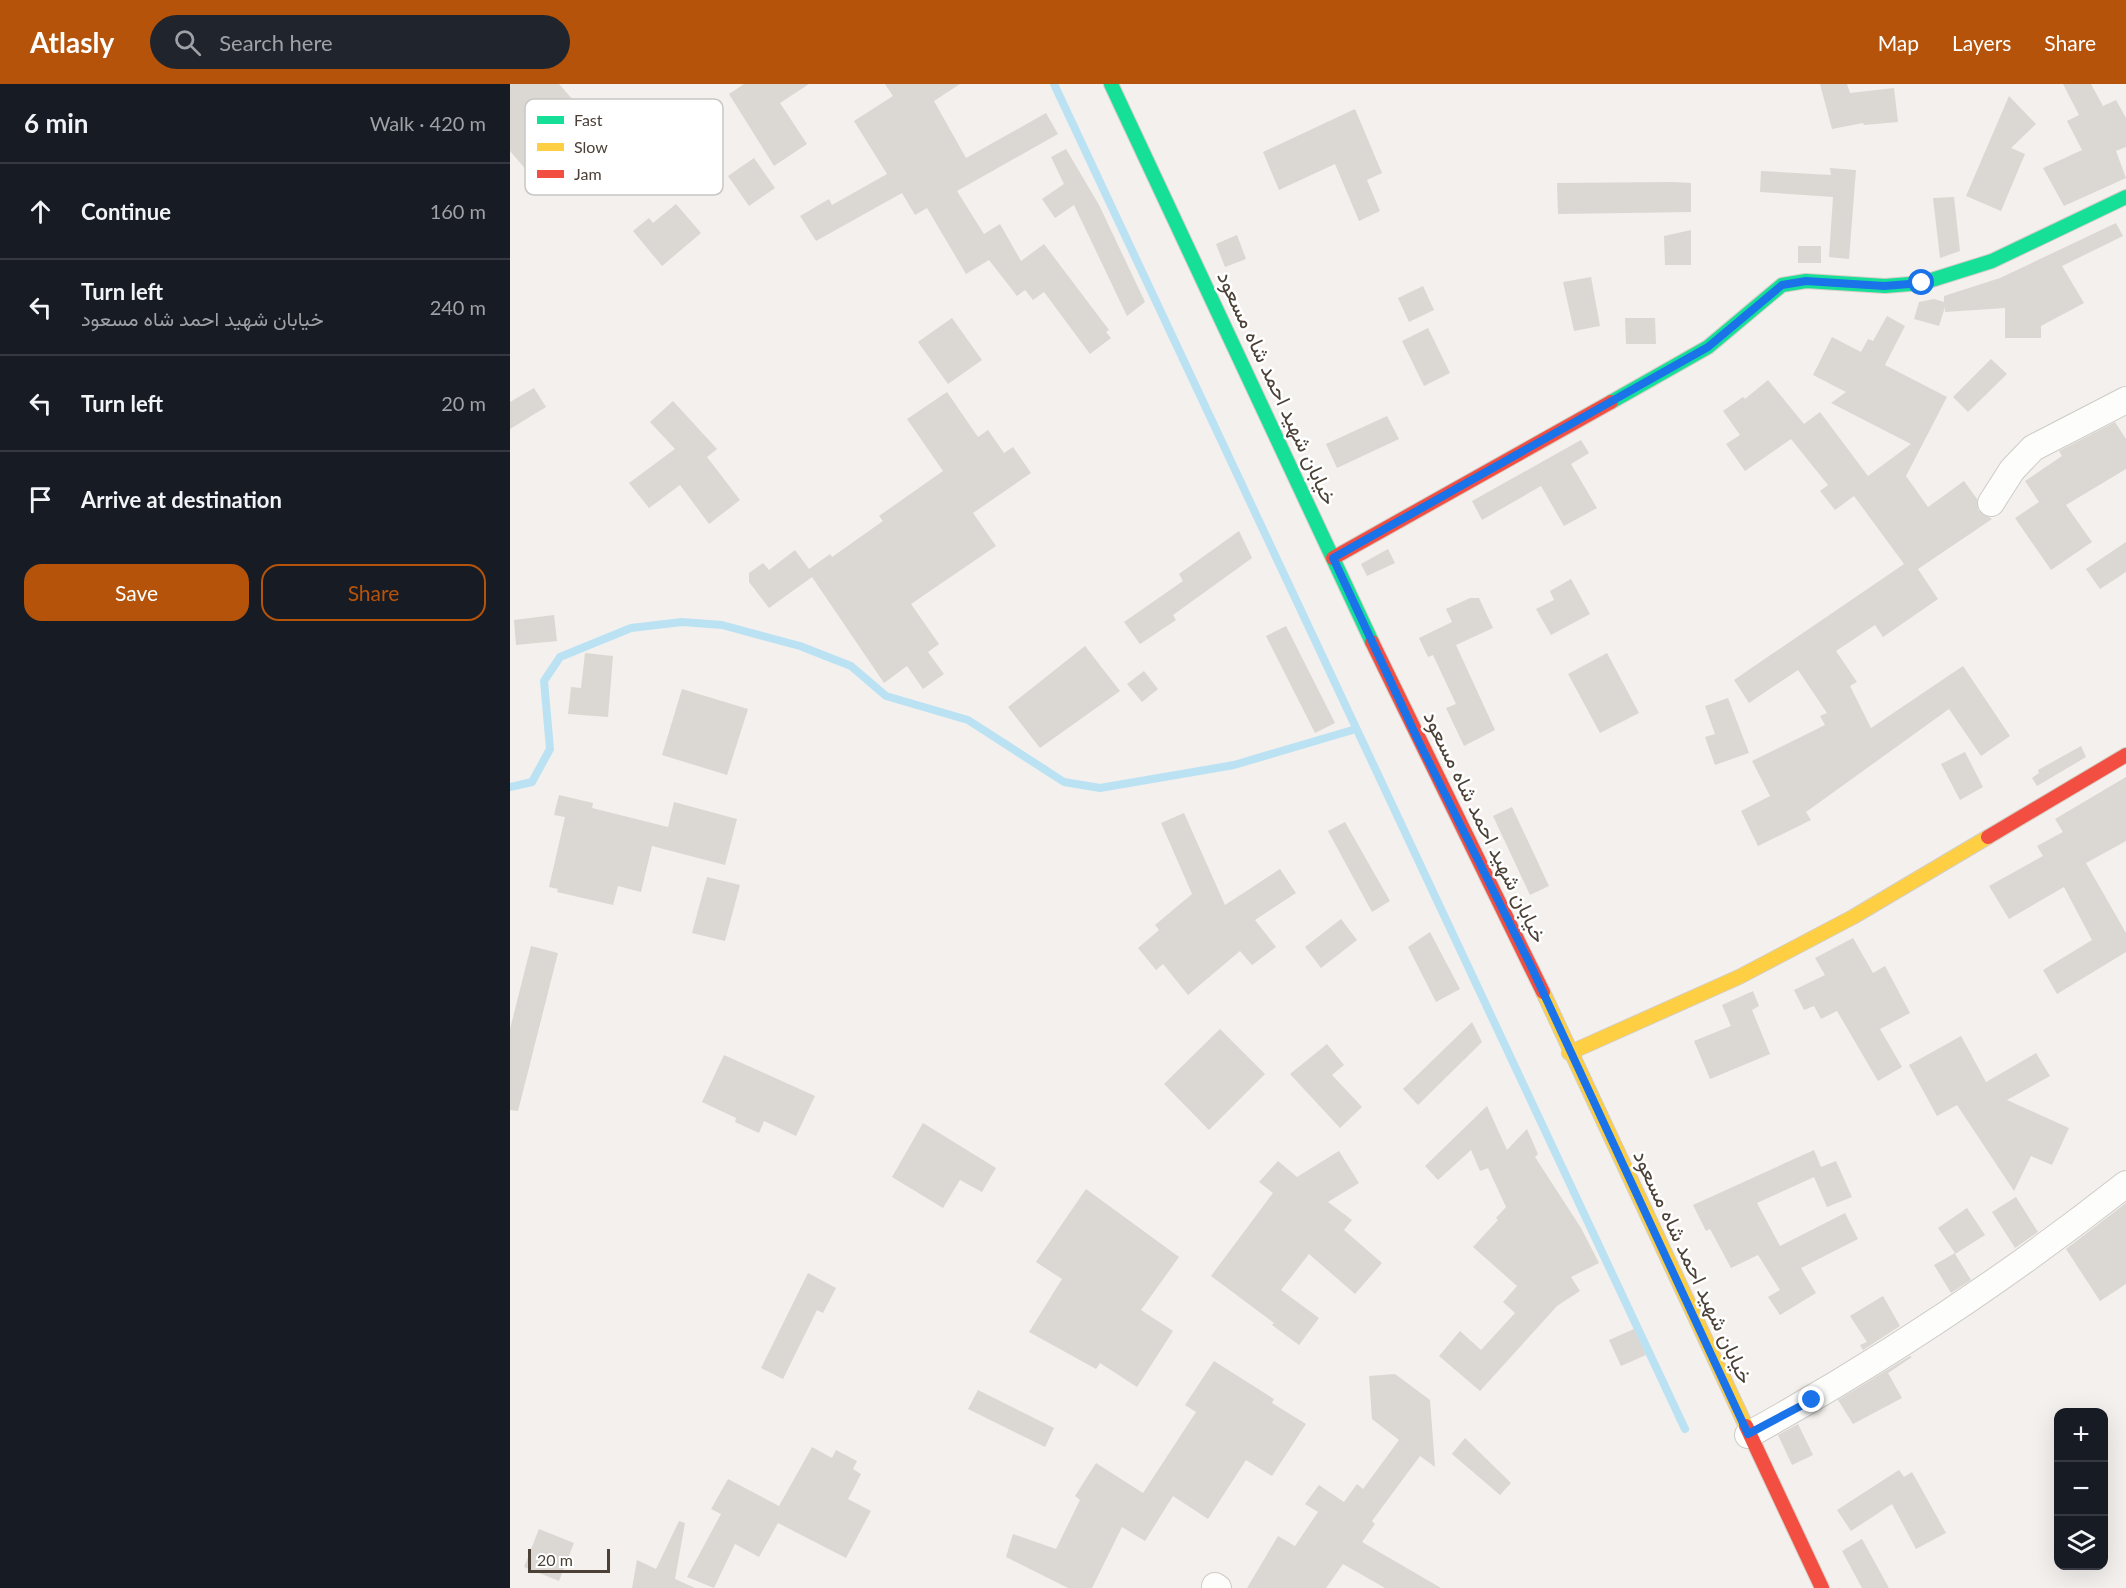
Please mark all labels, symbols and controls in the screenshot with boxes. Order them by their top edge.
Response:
search box [150,15,570,69]
text: Atlasly [30,25,114,59]
icon: search [171,26,204,59]
text: Search here [219,29,333,56]
text: Map [1878,30,1919,55]
text: Layers [1952,30,2011,55]
text: Share [2044,30,2096,55]
legend [525,99,723,195]
text: 6 min [24,107,88,139]
text: Fast [574,110,603,129]
text: Walk · 420 m [370,111,486,135]
text: Slow [574,137,608,156]
text: Jam [574,164,602,183]
icon: ahead [24,195,57,228]
text: Continue [81,198,171,225]
text: 160 m [430,199,486,223]
street label: خیابان شهید احمد شاه مسعود [1211,267,1344,509]
route start [1908,269,1934,295]
text: Turn left [81,278,163,305]
icon: left [24,291,57,324]
text: 240 m [430,295,486,319]
text: خیابان شهید احمد شاه مسعود [81,306,324,330]
icon: left [24,387,57,420]
text: Turn left [81,390,163,417]
text: 20 m [441,391,486,415]
icon: arrive [24,483,57,516]
text: Arrive at destination [81,486,282,513]
button: Save [24,564,249,621]
button: Share [261,564,486,621]
street label: خیابان شهید احمد شاه مسعود [1417,706,1553,947]
street label: خیابان شهید احمد شاه مسعود [1627,1146,1760,1388]
route end [1798,1386,1824,1412]
map controls [2054,1408,2108,1570]
button: + [2054,1408,2108,1462]
button: − [2054,1462,2108,1516]
button: layers [2054,1516,2108,1570]
scale bar [528,1546,610,1574]
text: 20 m [537,1550,573,1569]

